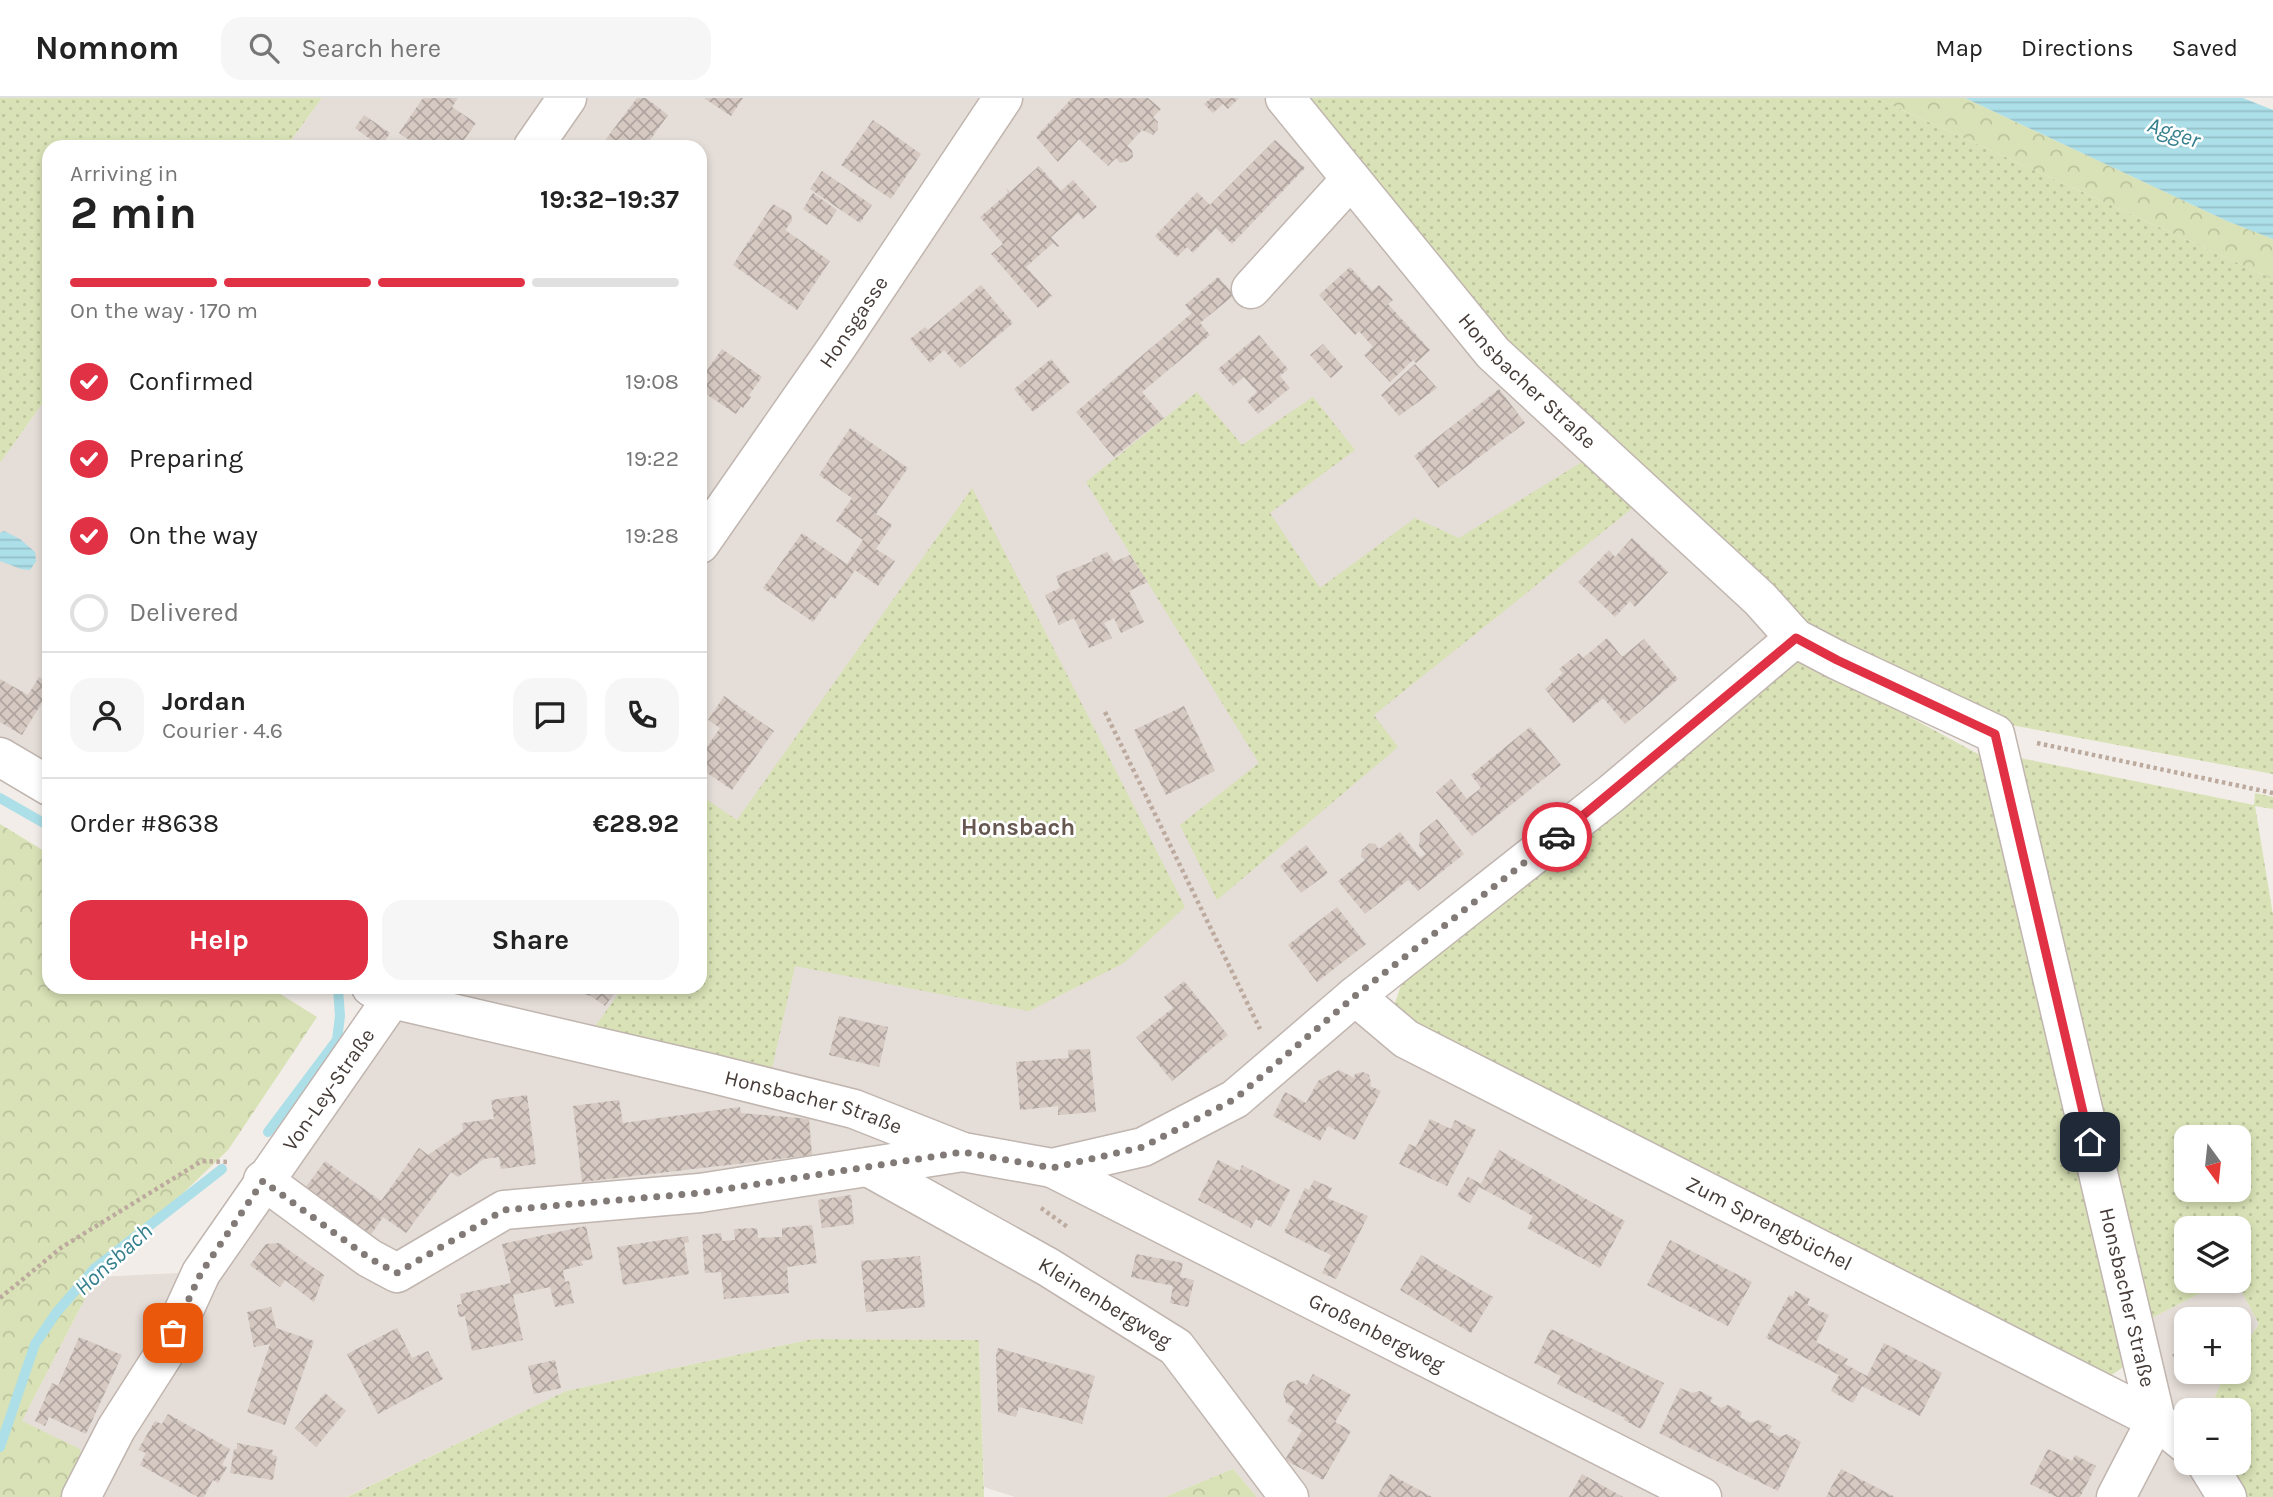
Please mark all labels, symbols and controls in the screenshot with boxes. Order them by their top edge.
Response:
search box [221,17,711,80]
text: Nomnom [35,29,179,67]
icon: search [245,29,283,67]
text: Search here [301,33,441,64]
text: Map [1935,34,1983,62]
text: Directions [2021,34,2134,62]
text: Saved [2172,34,2238,62]
water label: Agger [2144,111,2205,154]
text: Arriving in [70,160,178,187]
text: 19:32–19:37 [540,184,679,215]
text: 2 min [70,186,197,240]
street label: Honsgasse [814,271,893,373]
text: On the way · 170 m [70,297,258,324]
street label: Honsbacher Straße [1453,308,1601,454]
icon: check [70,363,108,401]
text: Confirmed [129,366,254,397]
text: 19:08 [625,368,679,395]
icon: check [70,440,108,478]
text: Preparing [129,443,243,474]
text: 19:22 [626,445,679,472]
icon: check [70,517,108,555]
text: On the way [129,520,258,551]
text: 19:28 [625,522,679,549]
text: Delivered [129,597,239,628]
button: person [70,678,144,752]
button: chat [513,678,587,752]
button: phone [605,678,679,752]
text: Jordan [162,686,246,717]
text: Courier · 4.6 [162,717,283,744]
courier [1522,802,1592,872]
text: Order #8638 [70,808,219,839]
text: €28.92 [593,808,679,839]
district label: Honsbach [961,813,1075,841]
icon: car [1538,818,1576,856]
button: Help [70,900,368,980]
button: Share [382,900,679,980]
street label: Von-Ley-Straße [278,1024,380,1155]
street label: Honsbacher Straße [722,1065,906,1139]
pin [2060,1112,2120,1172]
icon: home [2071,1123,2109,1161]
north arrow [2174,1125,2250,1202]
map controls [2174,1125,2251,1475]
street label: Zum Sprengbüchel [1682,1171,1856,1276]
street label: Honsbacher Straße [2095,1205,2160,1389]
button: layers [2174,1216,2251,1293]
water label: Honsbach [69,1217,158,1301]
street label: Kleinenbergweg [1034,1252,1176,1353]
street label: Großenbergweg [1305,1288,1449,1377]
pin [143,1303,203,1363]
button: + [2174,1307,2251,1384]
icon: bag [154,1314,192,1352]
button: − [2174,1398,2251,1475]

